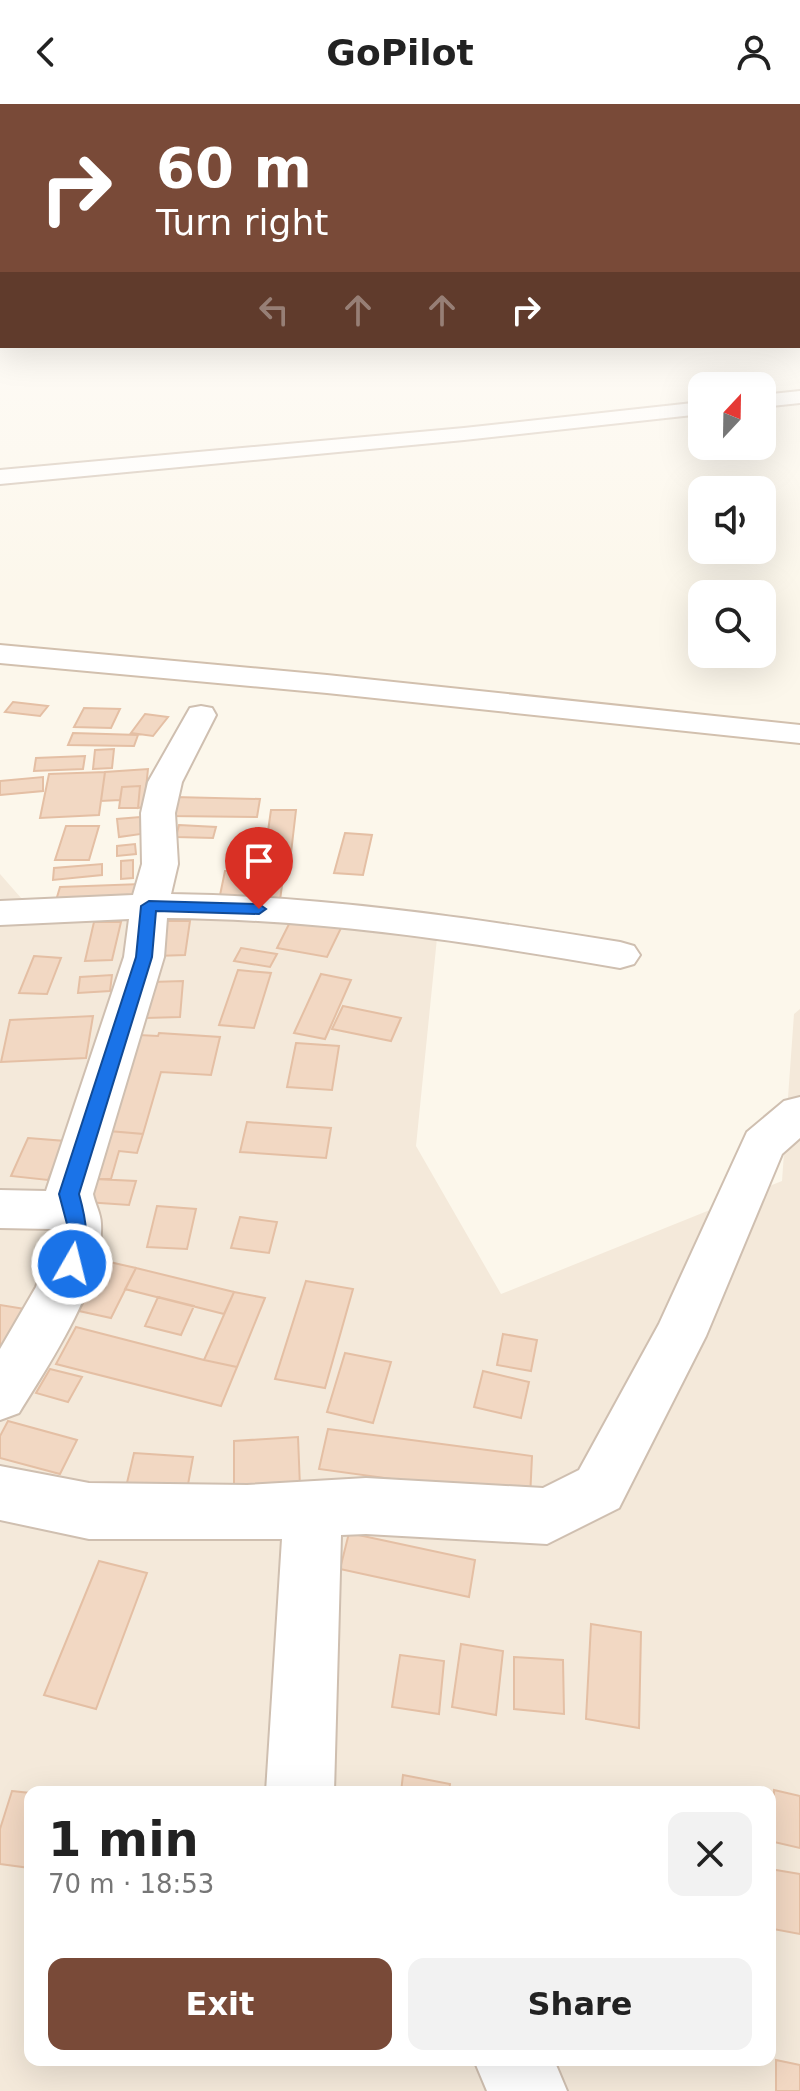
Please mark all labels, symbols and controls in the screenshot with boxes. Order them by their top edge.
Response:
icon: back [24,30,68,74]
icon: person [732,30,776,74]
text: GoPilot [326,32,474,73]
text: 60 m [156,135,312,200]
icon: right [24,136,128,240]
text: Turn right [156,202,328,243]
icon: left [252,288,296,332]
icon: ahead [336,288,380,332]
icon: ahead [420,288,464,332]
icon: right [504,288,548,332]
north arrow [688,372,776,460]
map controls [688,372,776,668]
button: sound [688,476,776,564]
button: search [688,580,776,668]
pin [225,827,293,909]
icon: arrive [237,839,281,883]
position arrow [30,1222,114,1306]
text: 1 min [48,1811,199,1867]
button: close [668,1812,752,1896]
text: 70 m · 18:53 [48,1869,214,1899]
button: Exit [48,1958,392,2050]
button: Share [408,1958,752,2050]

